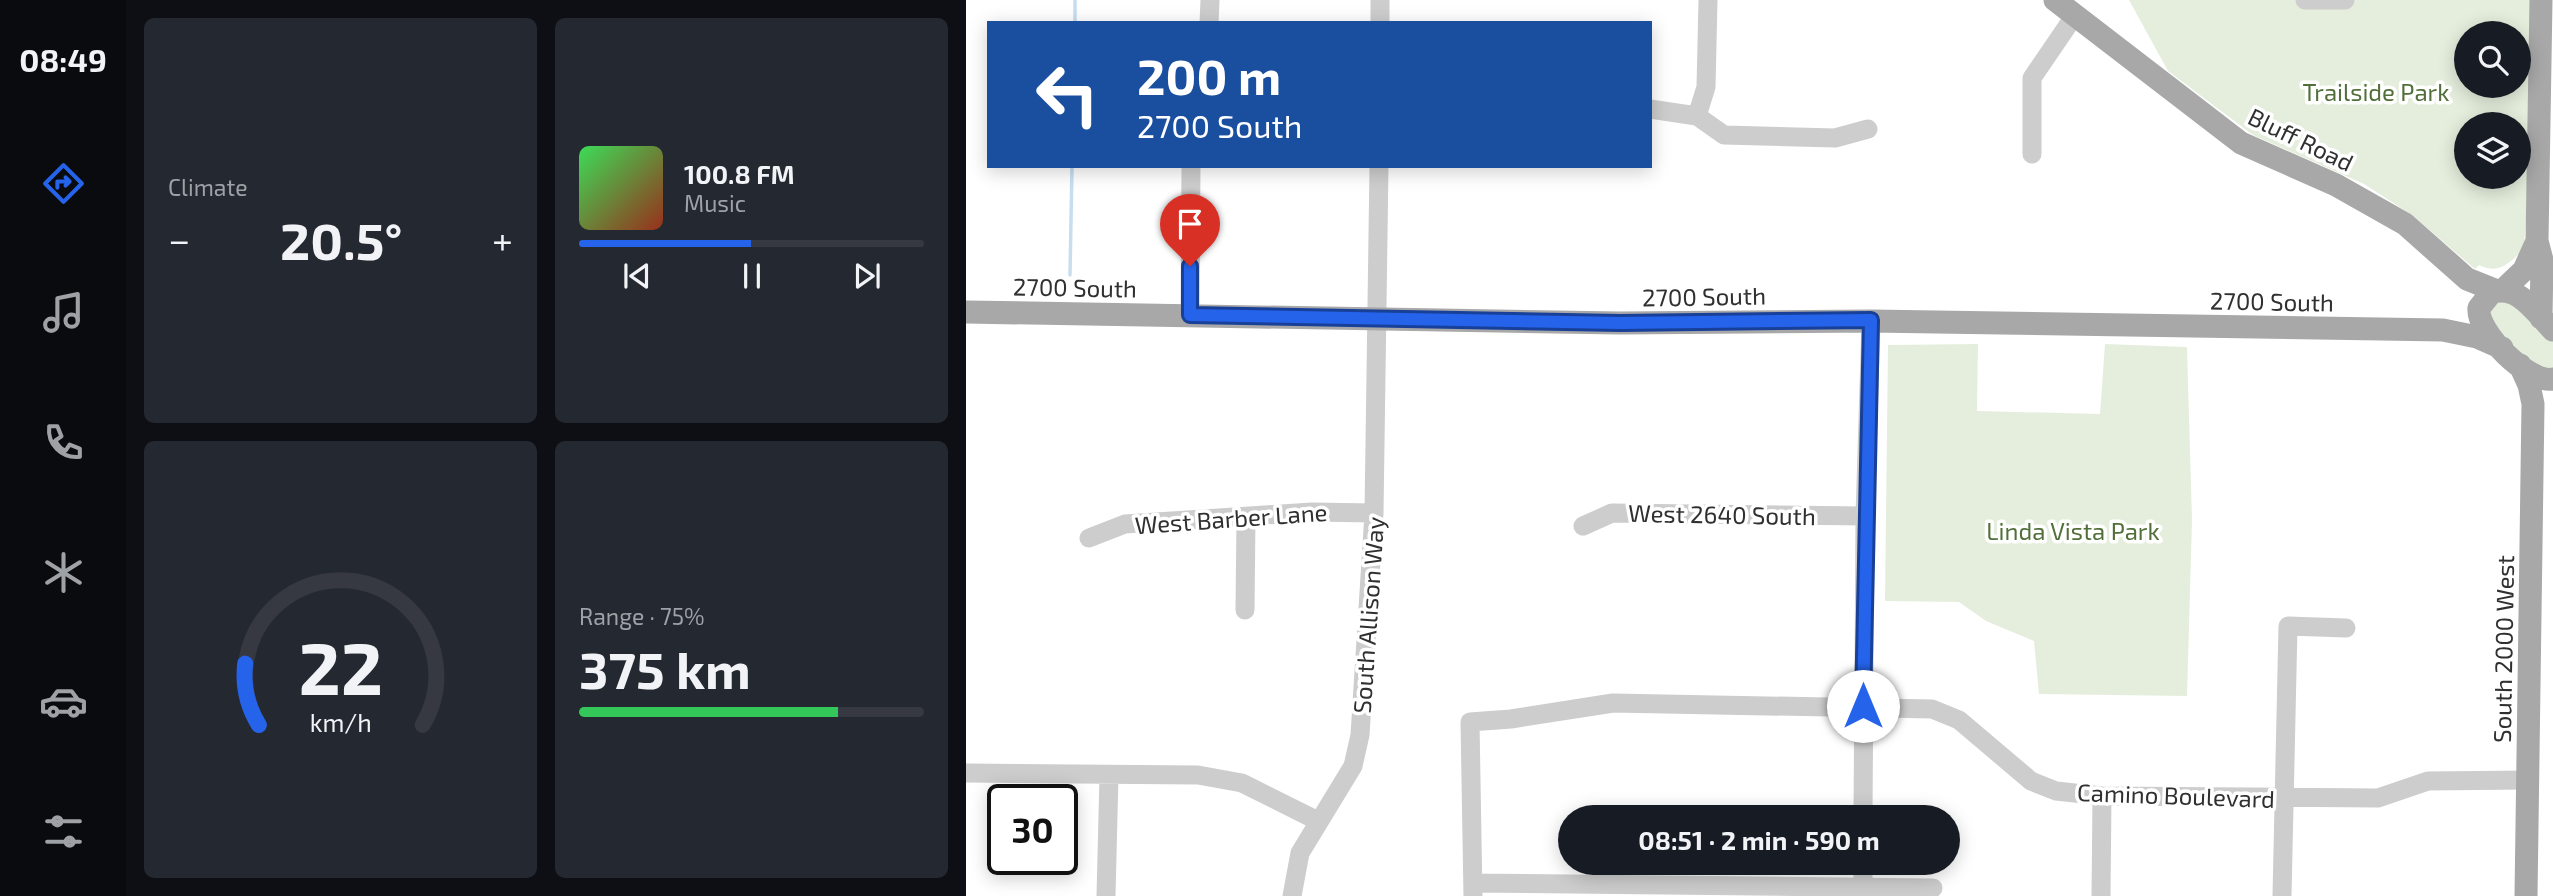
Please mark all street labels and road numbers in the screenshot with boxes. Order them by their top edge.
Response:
street label: Bluff Road [2244,101,2358,177]
street label: 2700 South [1013,271,1137,303]
street label: 2700 South [1642,280,1766,312]
street label: 2700 South [2210,285,2334,317]
street label: West Barber Lane [1134,497,1328,539]
street label: West 2640 South [1628,498,1816,530]
street label: South Allison Way [1347,515,1389,714]
street label: South 2000 West [2487,555,2519,743]
street label: Camino Boulevard [2077,777,2275,813]

